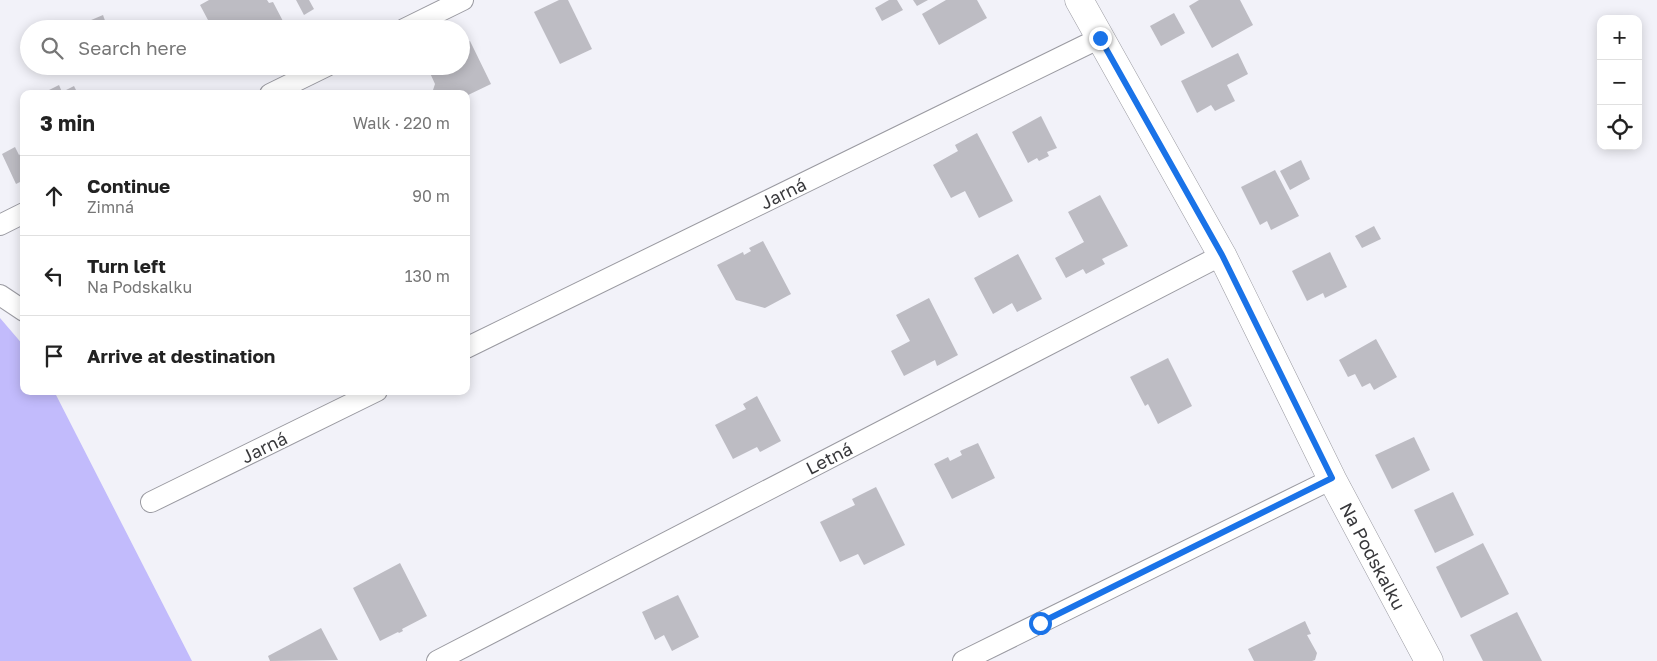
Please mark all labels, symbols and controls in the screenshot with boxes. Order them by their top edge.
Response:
map controls [1597,15,1642,150]
button: + [1597,15,1642,60]
search box [20,20,470,75]
route end [1089,27,1112,50]
icon: search [38,34,66,62]
text: Search here [78,36,187,59]
button: − [1597,60,1642,105]
button: locate [1597,105,1642,150]
text: 3 min [40,110,95,136]
text: Walk · 220 m [353,113,450,133]
street label: Jarná [756,172,810,214]
text: Continue [87,174,170,197]
icon: ahead [40,182,68,210]
text: 90 m [412,186,450,206]
text: Zimná [87,197,134,217]
text: Turn left [87,254,166,277]
icon: left [40,262,68,290]
text: 130 m [405,266,450,286]
text: Na Podskalku [87,277,192,297]
icon: arrive [40,342,68,370]
text: Arrive at destination [87,344,275,367]
street label: Jarná [237,426,291,468]
street label: Letná [802,437,856,479]
street label: Na Podskalku [1336,499,1410,613]
route start [1029,612,1052,635]

